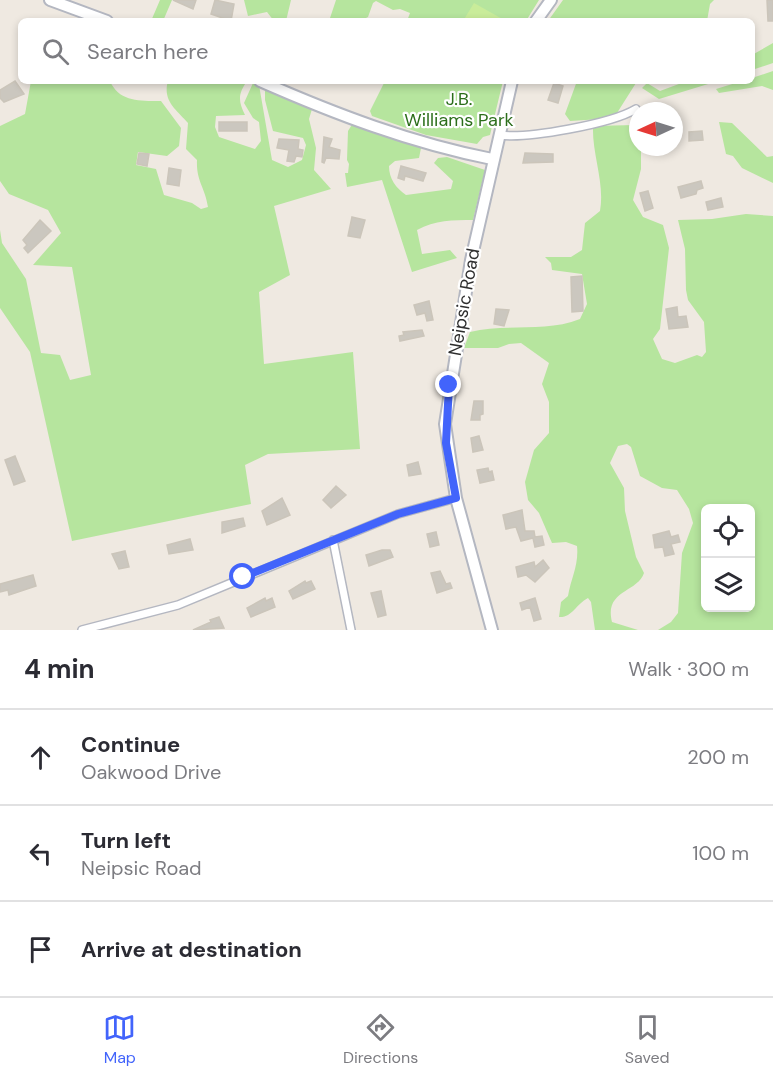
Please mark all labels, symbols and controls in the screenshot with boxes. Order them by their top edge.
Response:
search box [18,18,755,84]
icon: search [39,35,72,68]
text: Search here [87,37,208,66]
park label: J.B. Williams Park [404,87,514,132]
north arrow [629,102,683,156]
street label: Neipsic Road [443,246,485,358]
route end [435,371,461,397]
map controls [701,504,755,612]
button: locate [701,504,755,558]
button: layers [701,558,755,612]
route start [229,563,255,589]
text: 4 min [24,652,95,686]
text: Walk · 300 m [628,656,749,682]
text: Continue [81,730,180,759]
icon: ahead [24,741,57,774]
text: 200 m [687,744,749,770]
text: Oakwood Drive [81,759,221,785]
text: Turn left [81,826,171,855]
icon: left [24,837,57,870]
text: 100 m [692,840,749,866]
text: Neipsic Road [81,855,202,881]
icon: arrive [24,933,57,966]
text: Arrive at destination [81,935,302,964]
tab: Map [103,1011,136,1068]
tab: Directions [343,1011,418,1068]
tab: Saved [625,1011,670,1068]

